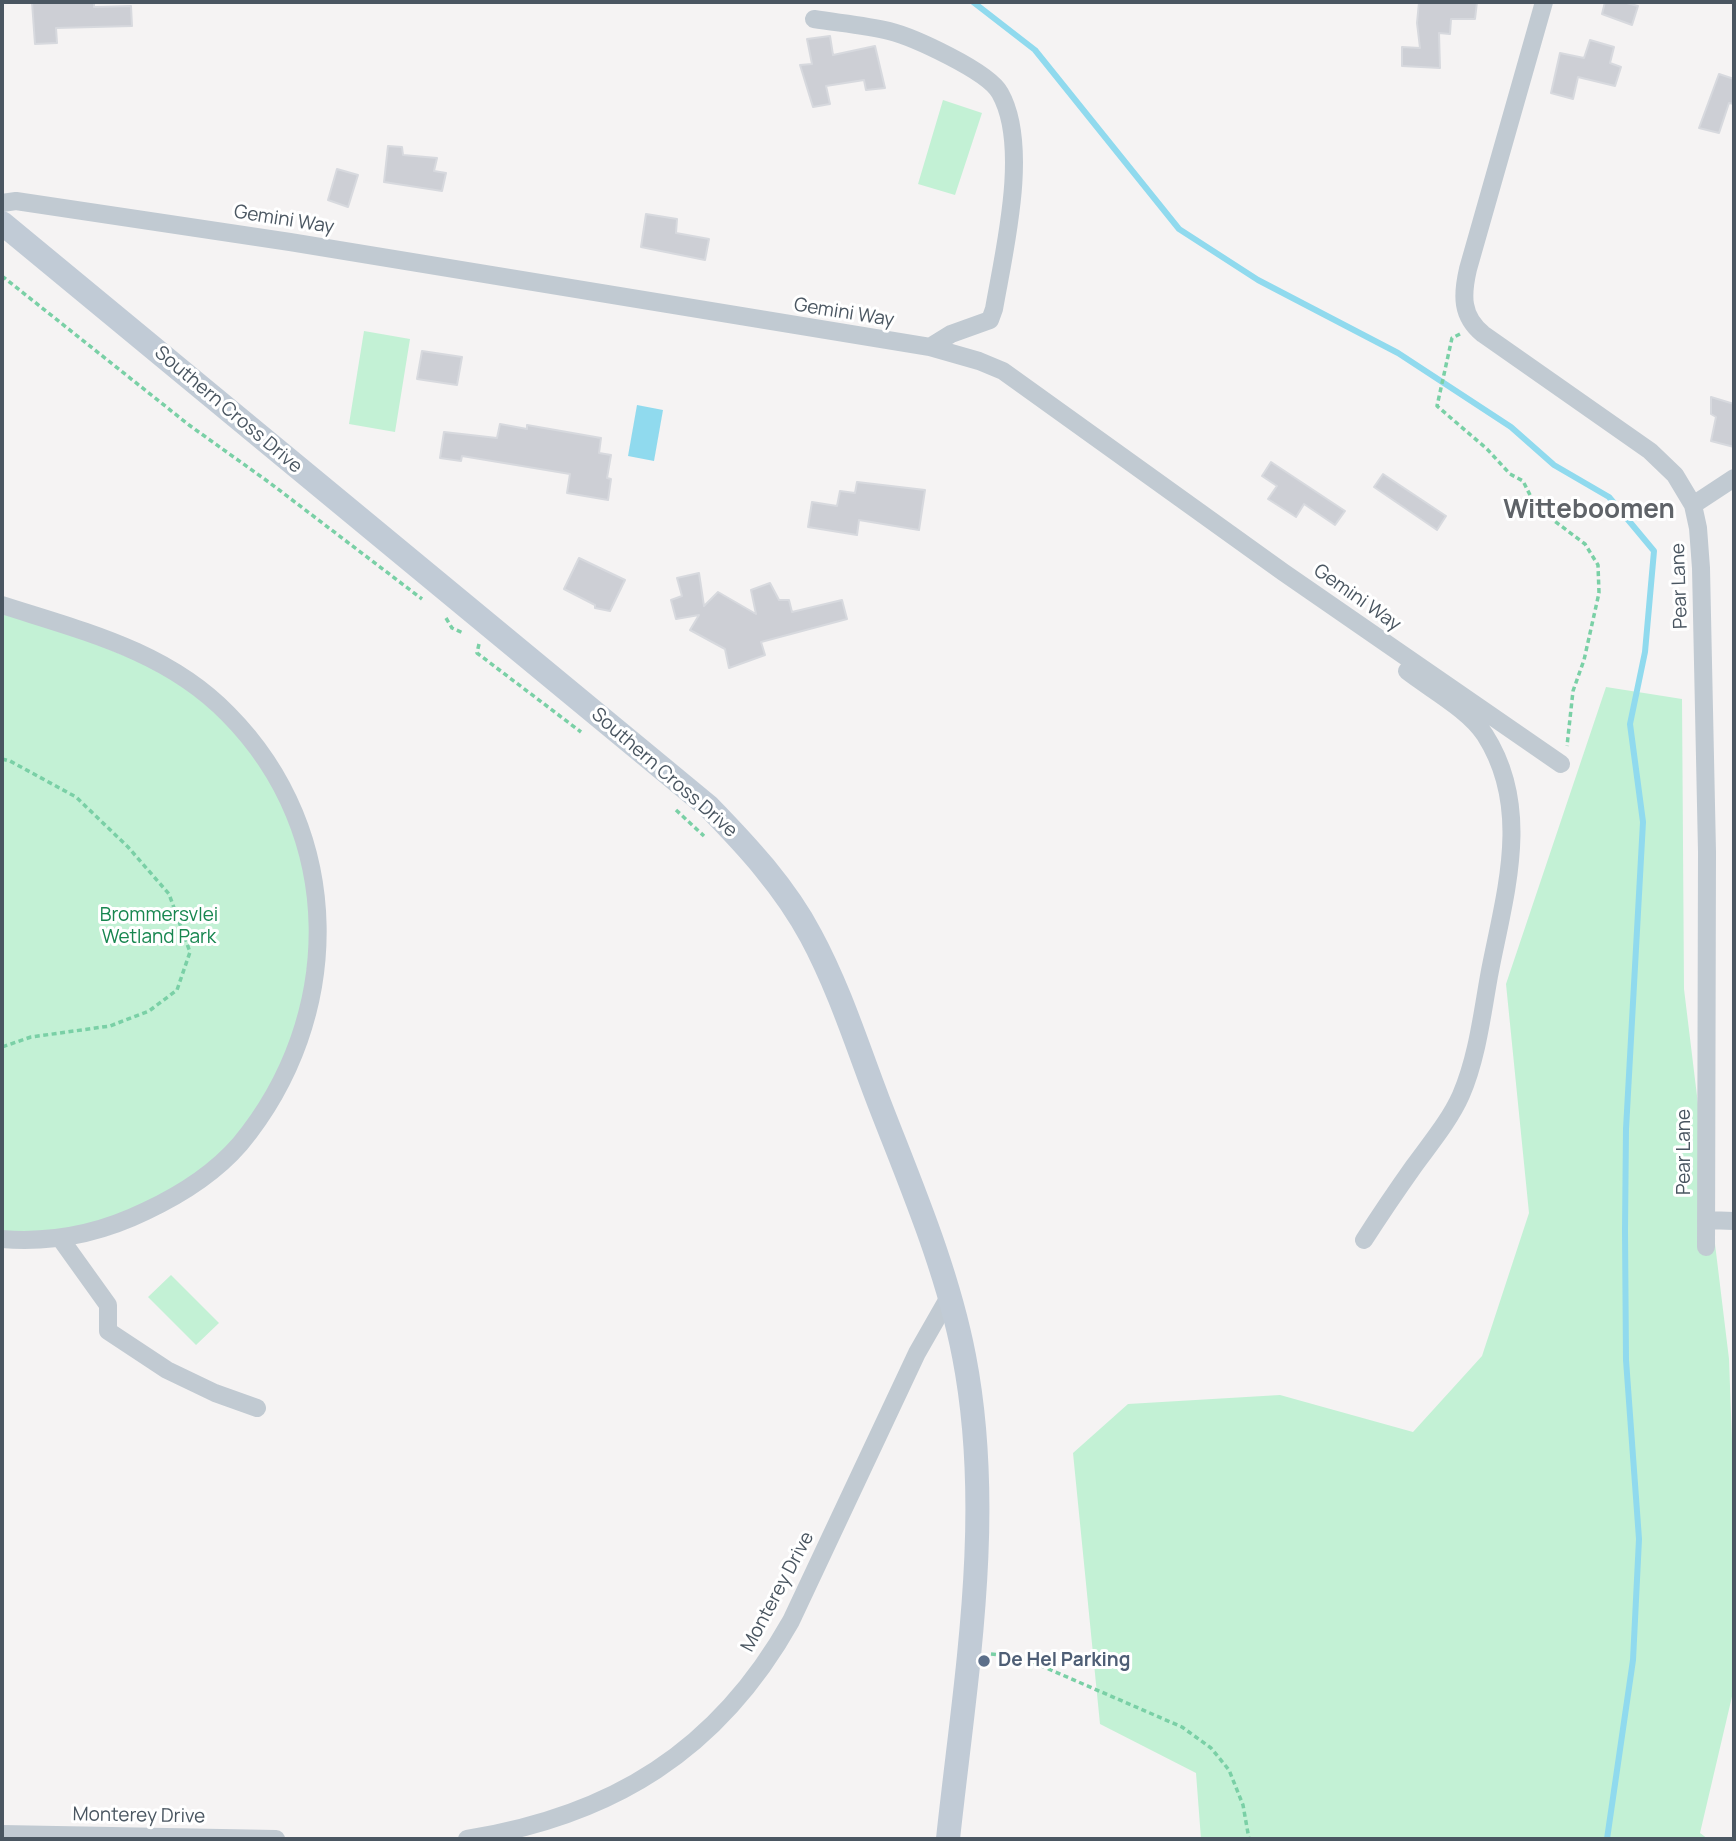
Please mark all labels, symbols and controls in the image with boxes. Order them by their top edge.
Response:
street label: Gemini Way [232,201,336,239]
street label: Gemini Way [792,294,896,332]
street label: Southern Cross Drive [150,342,306,478]
district label: Witteboomen [1503,495,1675,527]
street label: Pear Lane [1667,543,1693,629]
street label: Gemini Way [1309,560,1405,636]
street label: Southern Cross Drive [586,703,742,843]
park label: Brommersvlei Wetland Park [100,905,218,949]
street label: Pear Lane [1674,1109,1696,1195]
street label: Monterey Drive [737,1528,819,1656]
place label: De Hel Parking [998,1650,1130,1672]
marker: De Hel Parking [976,1653,992,1669]
street label: Monterey Drive [72,1803,206,1829]

